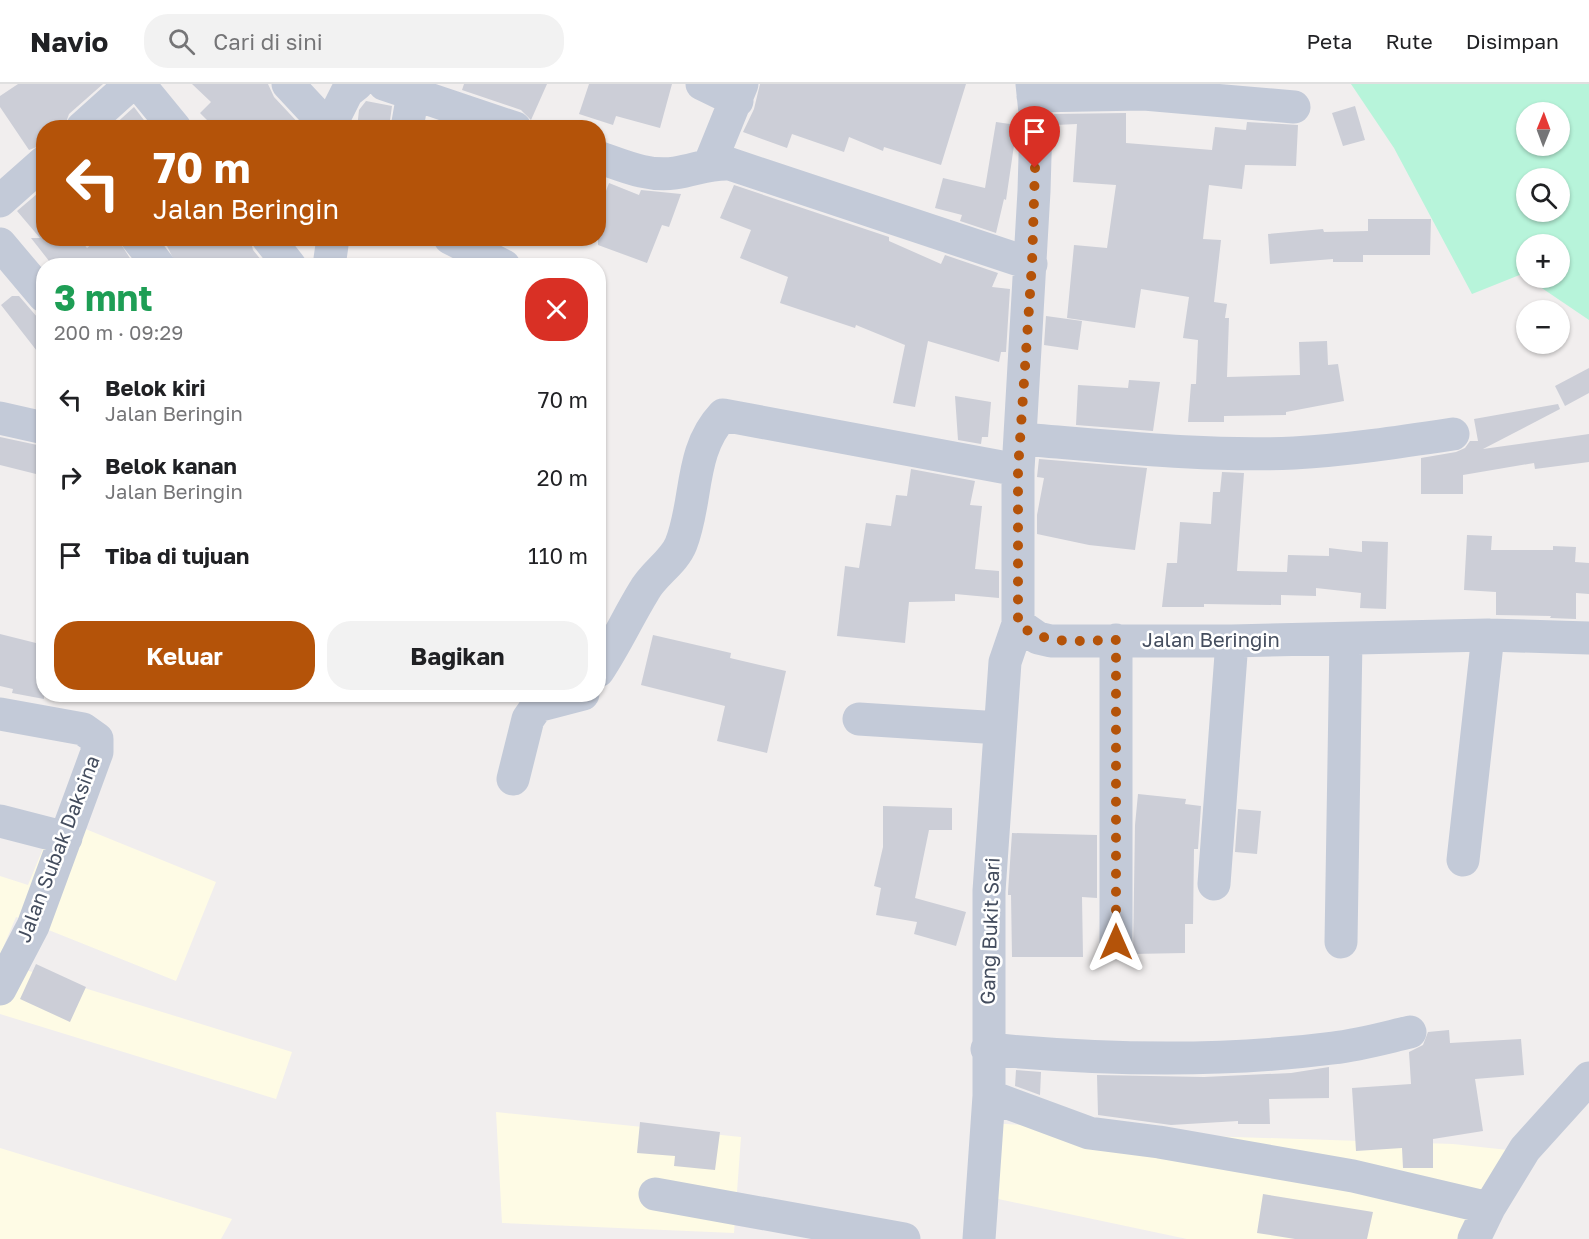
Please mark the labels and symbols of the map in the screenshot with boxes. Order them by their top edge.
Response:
north arrow [1516,102,1570,156]
pin [1009,106,1060,168]
street label: Jalan Beringin [1142,627,1280,651]
street label: Jalan Subak Daksina [10,752,104,946]
street label: Gang Bukit Sari [974,857,1004,1005]
position arrow [1084,910,1148,974]

